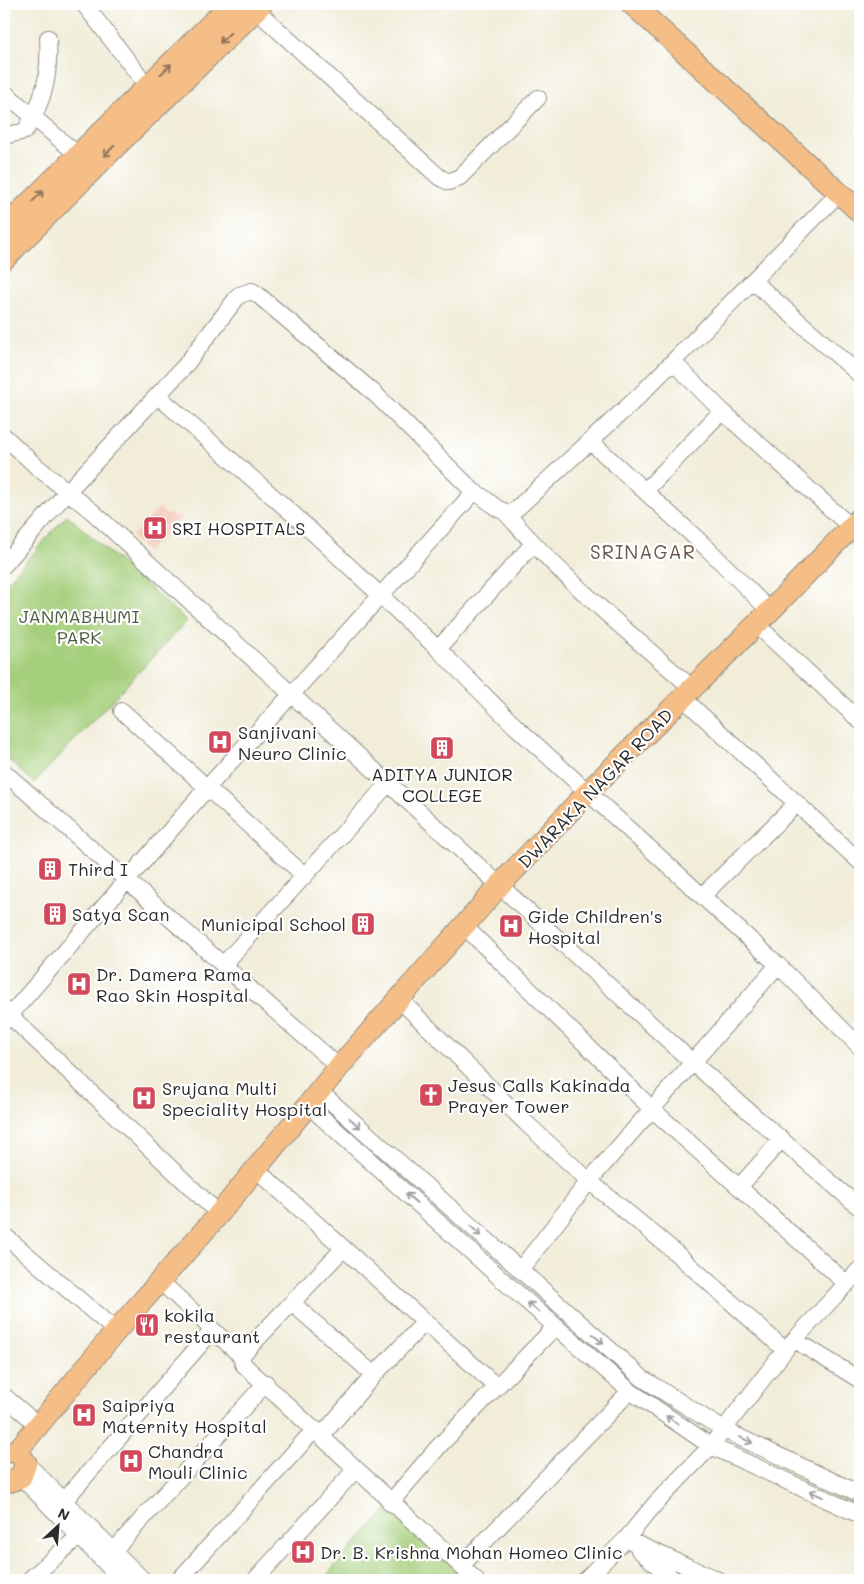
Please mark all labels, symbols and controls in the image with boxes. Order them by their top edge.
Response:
one-way arrow [219,32,231,44]
one-way arrow [160,63,172,75]
one-way arrow [102,145,115,157]
one-way arrow [32,190,44,202]
hospital icon: SRI HOSPITALS [142,515,168,541]
place label: SRI HOSPITALS [172,516,306,540]
district label: SRINAGAR [590,539,696,564]
park label: JANMABHUMI PARK [19,604,139,649]
street label: DWARAKA NAGAR ROAD [512,703,678,873]
place label: Sanjivani Neuro Clinic [238,720,347,765]
hospital icon: Sanjivani Neuro Clinic [207,729,233,755]
building icon: ADITYA JUNIOR COLLEGE [429,735,455,761]
place label: ADITYA JUNIOR COLLEGE [371,762,513,807]
building icon: Third I [37,856,63,882]
place label: Third I [68,857,128,881]
building icon: Satya Scan [42,901,68,927]
place label: Satya Scan [72,902,170,926]
place label: Gide Children's Hospital [528,904,662,949]
building icon: Municipal School [350,911,376,937]
place label: Municipal School [201,912,346,936]
hospital icon: Gide Children's Hospital [498,913,524,939]
place label: Dr. Damera Rama Rao Skin Hospital [96,962,252,1007]
hospital icon: Dr. Damera Rama Rao Skin Hospital [66,971,92,997]
place label: Jesus Calls Kakinada Prayer Tower [448,1073,631,1118]
place label: Srujana Multi Speciality Hospital [162,1076,327,1121]
church icon: Jesus Calls Kakinada Prayer Tower [418,1082,444,1108]
hospital icon: Srujana Multi Speciality Hospital [131,1085,157,1111]
one-way arrow [349,1117,362,1129]
one-way arrow [405,1192,418,1204]
one-way arrow [470,1226,483,1237]
one-way arrow [526,1301,539,1312]
place label: kokila restaurant [164,1303,260,1348]
restaurant icon: kokila restaurant [134,1312,160,1338]
one-way arrow [592,1333,605,1345]
place label: Saipriya Maternity Hospital [102,1393,267,1438]
hospital icon: Saipriya Maternity Hospital [71,1402,97,1428]
one-way arrow [665,1415,679,1425]
one-way arrow [738,1436,753,1446]
place label: Chandra Mouli Clinic [148,1439,248,1484]
hospital icon: Chandra Mouli Clinic [118,1448,144,1474]
one-way arrow [809,1489,824,1499]
north arrow [32,1502,82,1552]
text: N [55,1503,73,1525]
hospital icon: Dr. B. Krishna Mohan Homeo Clinic [290,1539,316,1565]
place label: Dr. B. Krishna Mohan Homeo Clinic [320,1540,623,1564]

